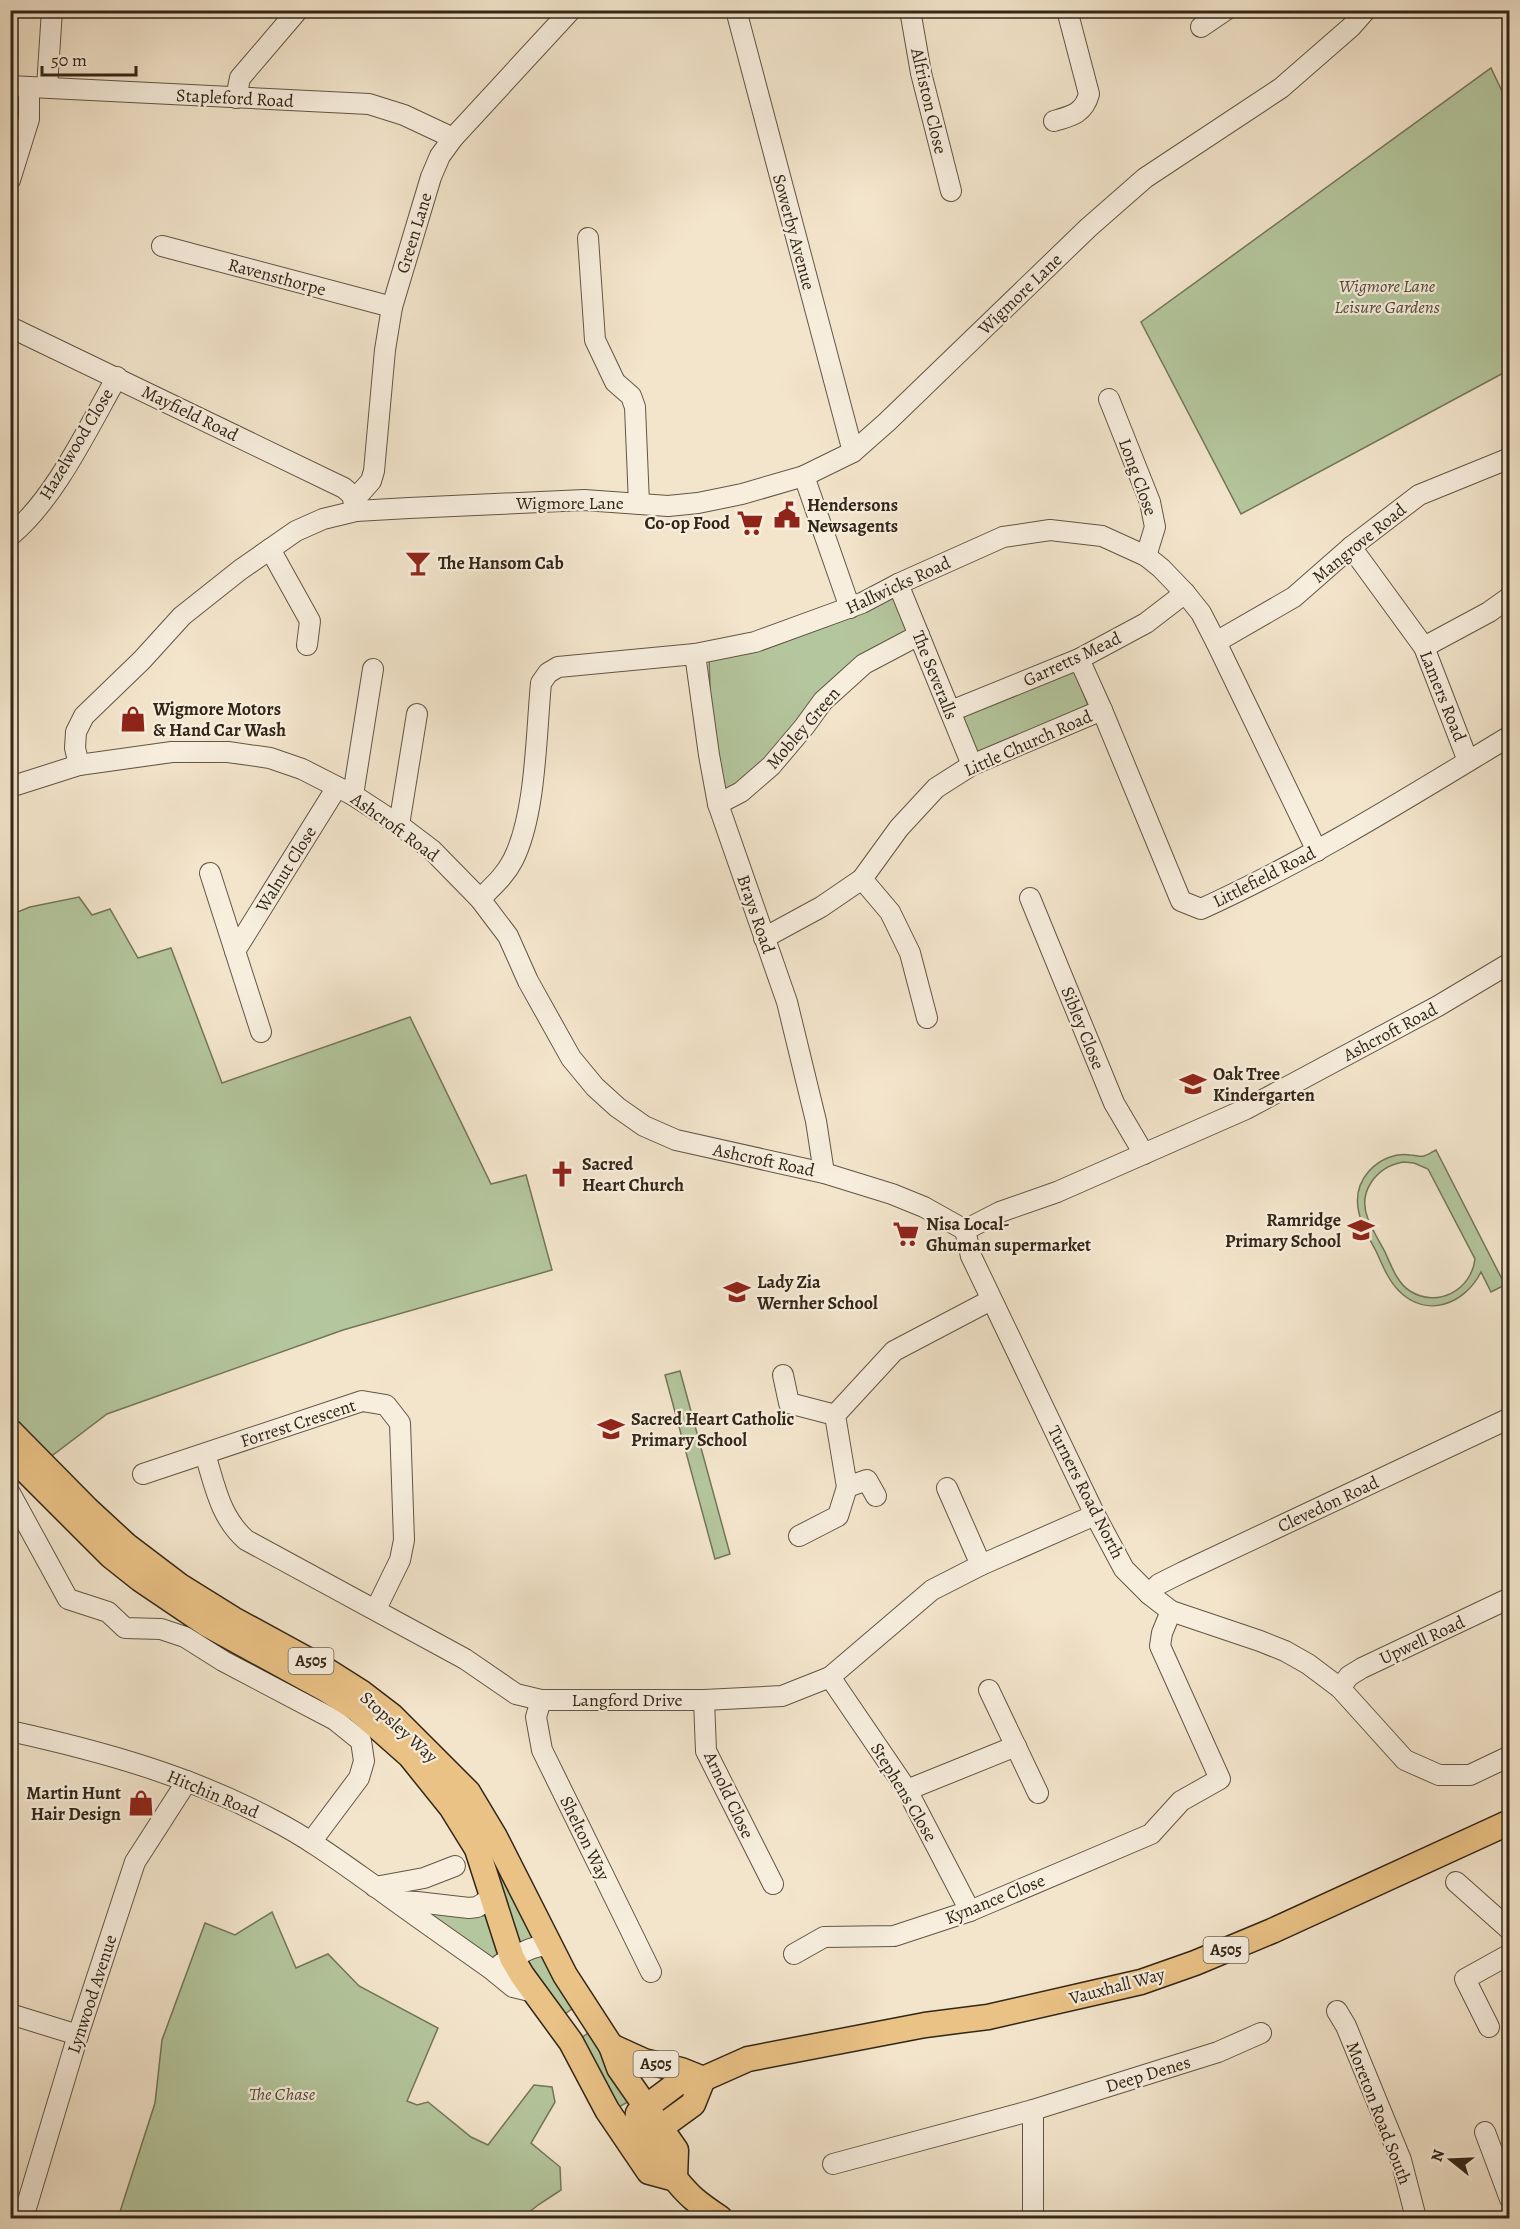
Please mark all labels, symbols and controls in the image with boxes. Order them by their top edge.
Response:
scale bar [42,39,136,77]
street label: Alfriston Close [905,45,953,156]
text: 50 m [51,48,87,72]
street label: Stapleford Road [176,83,295,113]
street label: Sowerby Avenue [767,171,821,293]
street label: Green Lane [390,190,438,276]
street label: Wigmore Lane [972,248,1067,341]
street label: Ravensthorpe [225,252,329,302]
park label: Wigmore Lane Leisure Gardens [1334,274,1440,319]
street label: Mayfield Road [138,379,243,447]
street label: Hazelwood Close [33,384,119,504]
street label: Long Close [1113,435,1163,519]
street label: Wigmore Lane [515,491,624,515]
place label: Hendersons Newsagents [807,493,898,538]
street label: Mangrove Road [1307,497,1411,588]
public building icon: Hendersons Newsagents [772,500,802,530]
supermarket icon: Co-op Food [735,508,765,538]
place label: Co-op Food [644,511,730,535]
bar icon: The Hansom Cab [403,548,433,578]
street label: Hallwicks Road [842,550,955,620]
place label: The Hansom Cab [438,551,564,575]
street label: Garretts Mead [1019,626,1125,692]
street label: The Severalls [906,627,964,723]
street label: Lamers Road [1414,647,1472,745]
street label: Mobley Green [761,682,845,774]
place label: Wigmore Motors & Hand Car Wash [152,697,286,742]
shop icon: Wigmore Motors & Hand Car Wash [118,704,148,734]
street label: Little Church Road [960,704,1096,782]
street label: Ashcroft Road [345,786,444,867]
street label: Walnut Close [250,821,322,917]
street label: Littlefield Road [1209,841,1320,913]
street label: Brays Road [731,871,781,957]
street label: Sibley Close [1055,983,1111,1073]
street label: Ashcroft Road [1338,997,1442,1067]
place label: Oak Tree Kindergarten [1213,1062,1315,1107]
school or university icon: Oak Tree Kindergarten [1178,1069,1208,1099]
street label: Ashcroft Road [710,1137,817,1183]
place label: Sacred Heart Church [582,1152,684,1197]
church icon: Sacred Heart Church [547,1159,577,1189]
place label: Ramridge Primary School [1225,1208,1341,1253]
place label: Nisa Local- Ghuman supermarket [926,1212,1091,1257]
school or university icon: Ramridge Primary School [1346,1215,1376,1245]
supermarket icon: Nisa Local- Ghuman supermarket [891,1219,921,1249]
place label: Lady Zia Wernher School [756,1270,878,1315]
school or university icon: Lady Zia Wernher School [722,1277,752,1307]
street label: Forrest Crescent [237,1393,359,1453]
place label: Sacred Heart Catholic Primary School [631,1407,795,1452]
school or university icon: Sacred Heart Catholic Primary School [596,1414,626,1444]
street label: Turners Road North [1042,1421,1130,1563]
street label: Clevedon Road [1274,1470,1383,1538]
street label: Upwell Road [1376,1610,1469,1670]
road number: A505 [288,1648,334,1674]
street label: Stopsley Way [355,1686,444,1769]
street label: Langford Drive [571,1688,683,1712]
street label: Stephens Close [865,1738,943,1846]
street label: Arnold Close [698,1747,760,1842]
street label: Hitchin Road [163,1764,263,1824]
place label: Martin Hunt Hair Design [26,1781,121,1826]
shop icon: Martin Hunt Hair Design [126,1788,156,1818]
street label: Shelton Way [554,1792,616,1885]
street label: Kynance Close [941,1868,1049,1930]
street label: Lynwood Avenue [61,1932,123,2056]
road number: A505 [1204,1937,1248,1963]
street label: Vauxhall Way [1066,1961,1168,2011]
street label: Moreton Road South [1341,2038,1417,2188]
street label: Deep Denes [1103,2050,1193,2098]
road number: A505 [634,2051,678,2077]
park label: The Chase [249,2082,316,2106]
north arrow [1421,2130,1481,2190]
text: N [1425,2146,1450,2165]

